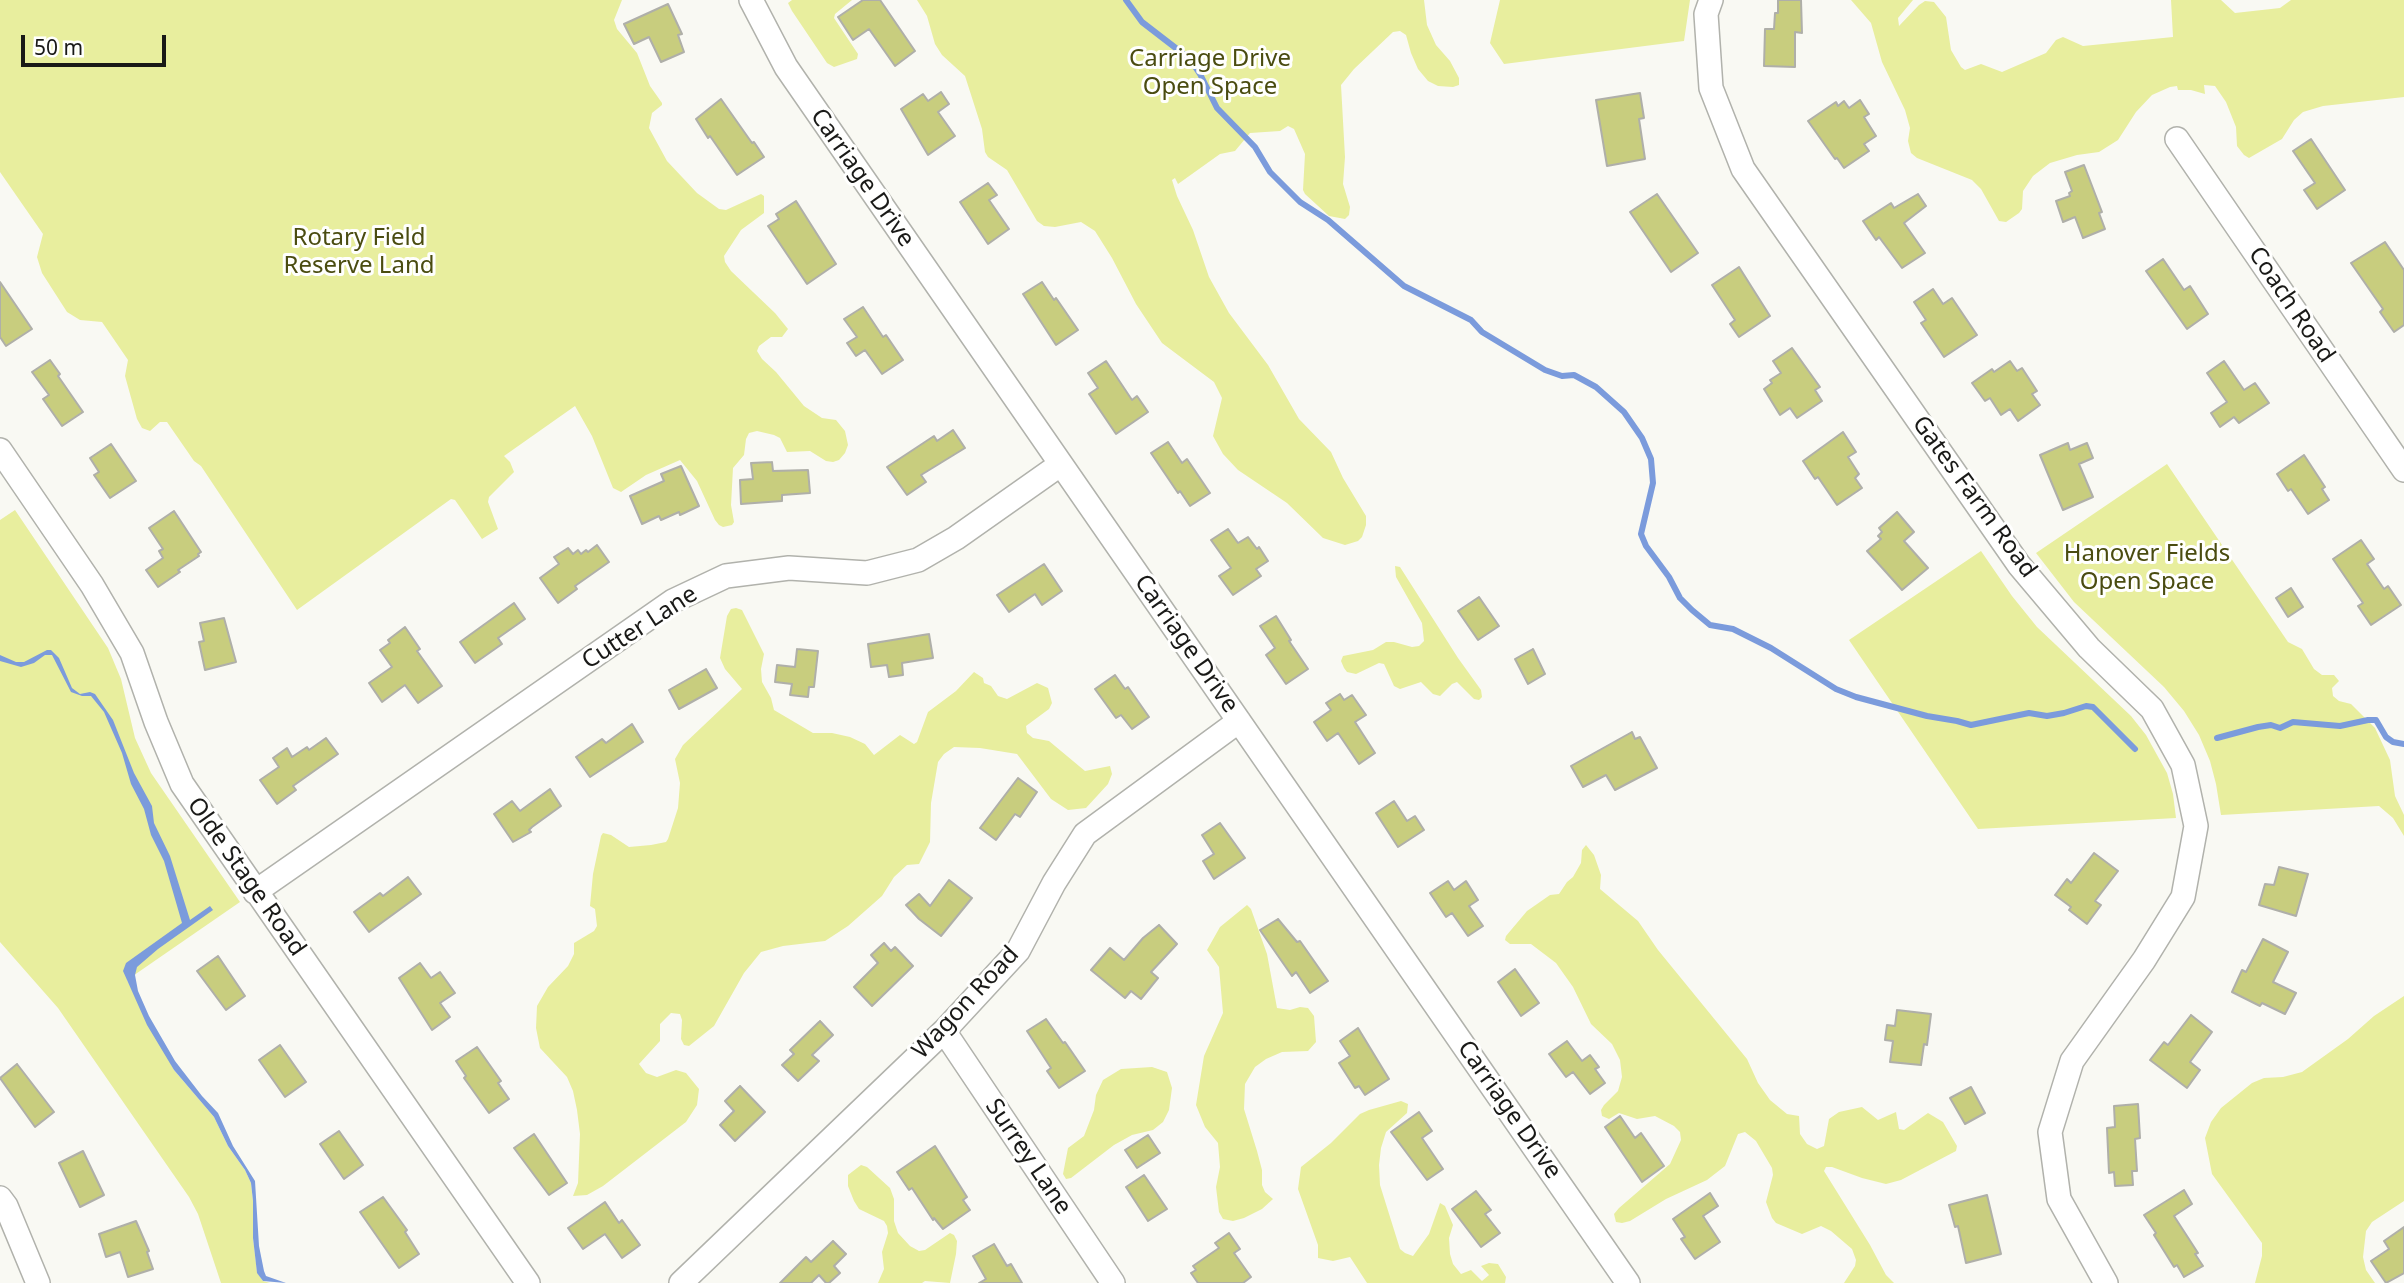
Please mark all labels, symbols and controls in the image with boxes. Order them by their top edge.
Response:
scale bar [24,21,170,65]
text: 50 m [34,33,83,61]
park label: Carriage Drive Open Space [1129,45,1291,101]
street label: Carriage Drive [804,103,920,253]
park label: Rotary Field Reserve Land [283,224,435,280]
street label: Coach Road [2242,242,2340,368]
street label: Gates Farm Road [1906,410,2042,584]
park label: Hanover Fields Open Space [2064,540,2230,596]
street label: Carriage Drive [1128,569,1244,719]
street label: Cutter Lane [577,580,703,676]
street label: Olde Stage Road [181,792,311,962]
street label: Wagon Road [907,941,1025,1065]
street label: Carriage Drive [1451,1035,1567,1185]
street label: Surrey Lane [979,1094,1077,1220]

